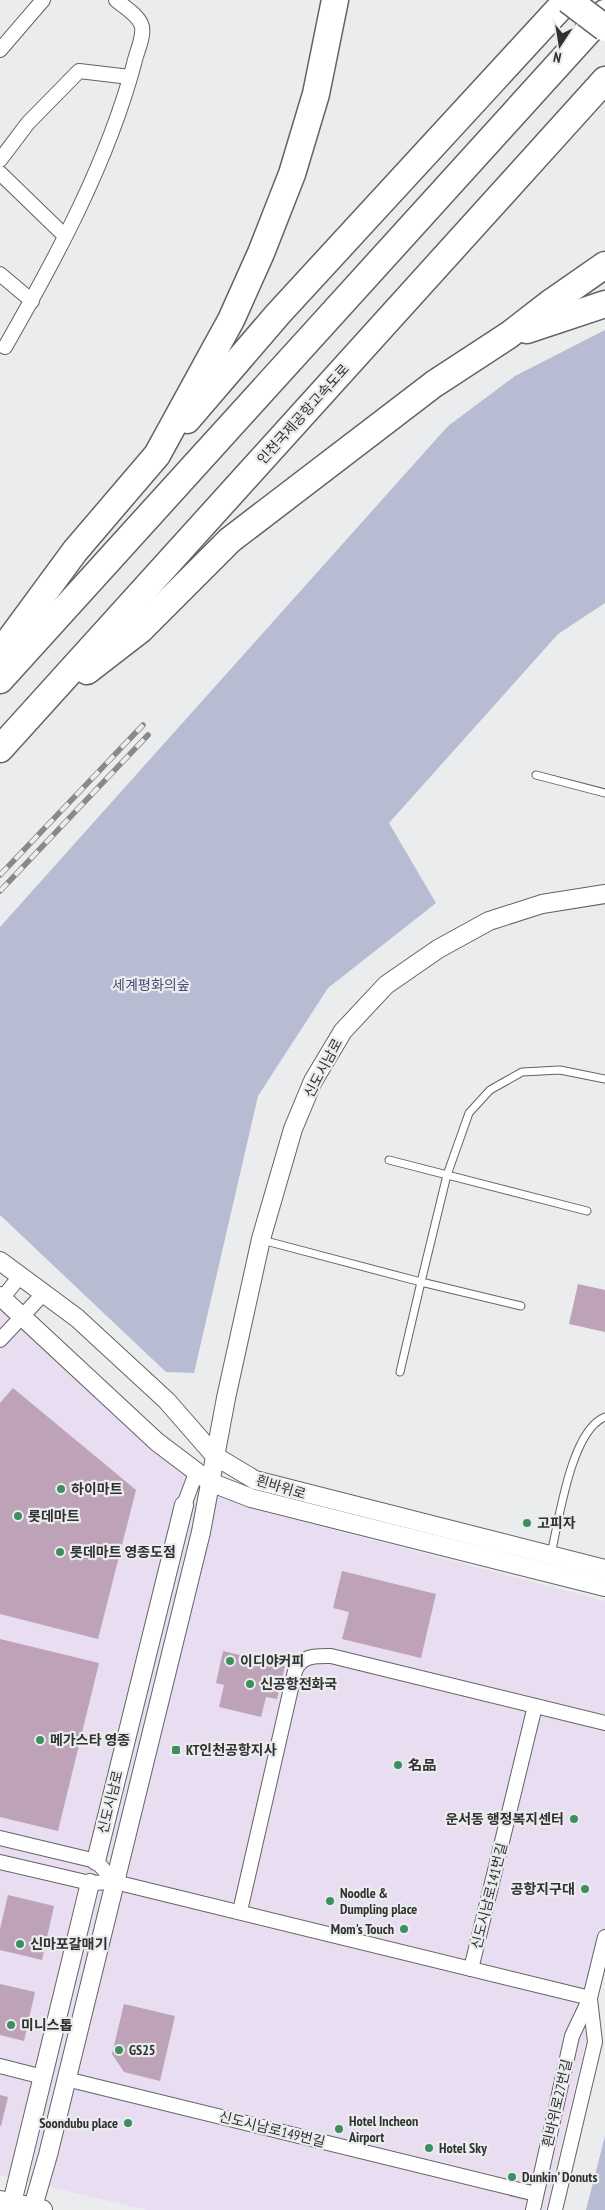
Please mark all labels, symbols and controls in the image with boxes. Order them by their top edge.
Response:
north arrow [535,20,585,70]
text: N [552,48,563,67]
street label: 인천국제공항고속도로 [253,360,353,468]
park label: 세계평화의숲 [112,976,190,994]
street label: 신도시남로 [300,1035,346,1101]
street label: 흰바위로 [254,1471,308,1503]
place label: 하이마트 [71,1480,123,1498]
marker: 하이마트 [55,1483,67,1495]
place label: 롯데마트 [28,1507,80,1525]
marker: 롯데마트 [12,1510,24,1522]
place label: 고피자 [537,1514,576,1532]
marker: 고피자 [521,1517,533,1529]
place label: 롯데마트 영종도점 [70,1543,176,1561]
marker: 롯데마트 영종도점 [54,1546,66,1558]
place label: 이디야커피 [240,1652,304,1670]
marker: 이디야커피 [224,1655,236,1667]
place label: 신공항전화국 [260,1675,337,1693]
marker: 신공항전화국 [244,1678,256,1690]
place label: 메가스타 영종 [50,1731,130,1749]
marker: 메가스타 영종 [34,1734,46,1746]
place label: KT인천공항지사 [186,1741,277,1759]
marker: KT인천공항지사 [170,1744,182,1756]
place label: 名品 [408,1756,436,1774]
marker: 名品 [392,1759,404,1771]
street label: 신도시남로 [93,1768,127,1835]
place label: 운서동 행정복지센터 [445,1810,564,1828]
marker: 운서동 행정복지센터 [568,1813,580,1825]
street label: 신도시남로141번길 [467,1841,511,1951]
place label: 공항지구대 [511,1880,575,1898]
marker: 공항지구대 [579,1883,591,1895]
place label: Noodle & Dumpling place [340,1884,417,1918]
marker: Noodle & Dumpling place [324,1895,336,1907]
place label: Mom's Touch [331,1920,394,1938]
marker: Mom's Touch [398,1923,410,1935]
place label: 신마포갈매기 [30,1935,107,1953]
marker: 신마포갈매기 [14,1938,26,1950]
place label: 미니스톱 [21,2016,73,2034]
marker: 미니스톱 [5,2019,17,2031]
place label: GS25 [129,2041,156,2059]
marker: GS25 [113,2044,125,2056]
street label: 흰바위로27번길 [538,2057,576,2149]
street label: 신도시남로149번길 [217,2107,327,2151]
place label: Hotel Incheon Airport [348,2112,418,2146]
place label: Soondubu place [39,2114,118,2132]
marker: Soondubu place [122,2117,134,2129]
marker: Hotel Incheon Airport [333,2123,345,2135]
place label: Hotel Sky [439,2139,487,2157]
marker: Hotel Sky [423,2142,435,2154]
place label: Dunkin' Donuts [522,2168,597,2186]
marker: Dunkin' Donuts [506,2171,518,2183]

